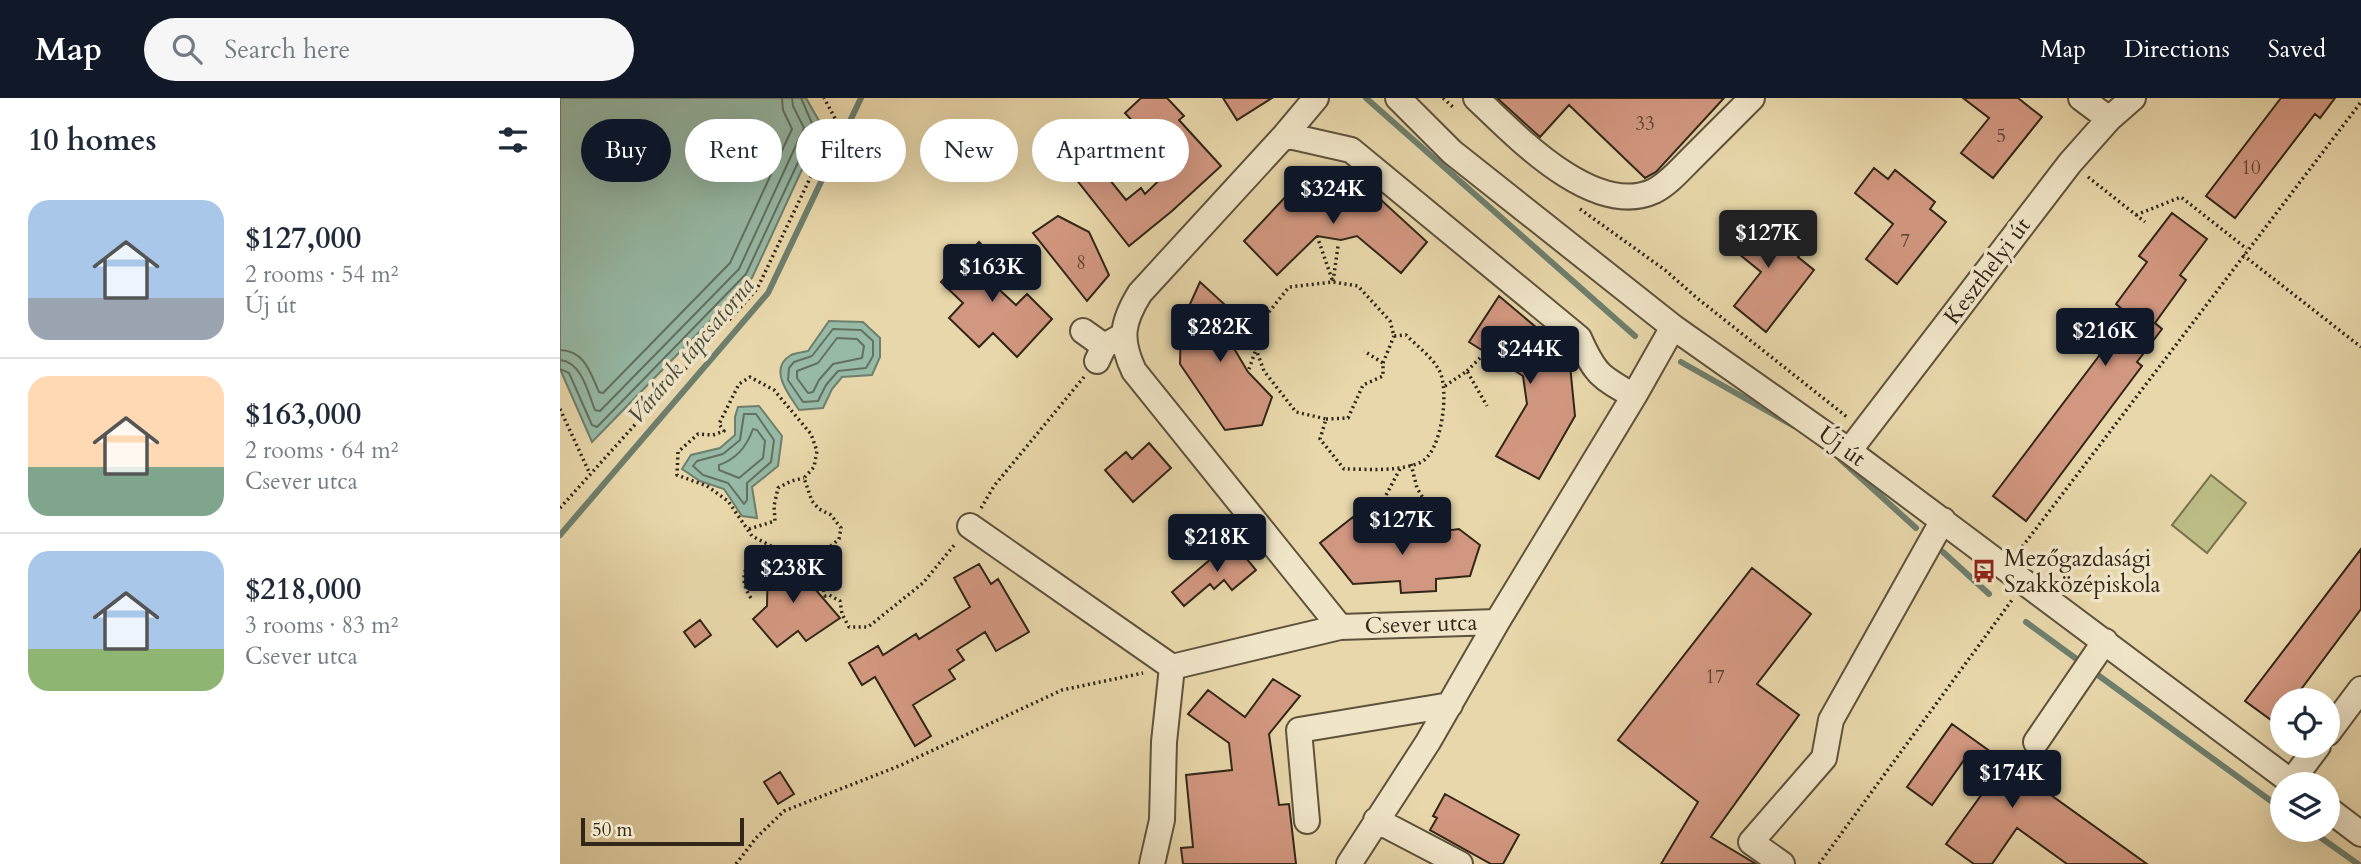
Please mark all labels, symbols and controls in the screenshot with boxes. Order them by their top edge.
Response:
search box [144,18,634,81]
text: Map [35,27,102,72]
icon: search [168,30,206,68]
text: Search here [224,32,350,67]
text: Map [2040,33,2086,66]
text: Directions [2124,33,2230,66]
text: Saved [2268,33,2326,66]
house number: 33 [1635,111,1655,137]
chip: Buy [581,119,671,182]
chip: Rent [685,119,782,182]
chip: Filters [796,119,906,182]
chip: New [920,119,1018,182]
chip: Apartment [1032,119,1189,182]
text: 10 homes [28,120,157,161]
icon: filters [494,121,532,159]
house number: 5 [1996,123,2006,149]
house number: 10 [2241,155,2261,181]
pin: $324K [1284,166,1382,226]
text: $324K [1300,173,1366,204]
pin: $127K [1719,211,1817,270]
street label: Keszthelyi út [1937,211,2037,331]
text: $127K [1735,217,1801,248]
text: $127,000 [245,218,361,259]
icon: home [84,228,168,312]
house number: 7 [1900,228,1910,254]
pin: $163K [943,244,1041,304]
house number: 8 [1076,250,1086,276]
text: $163K [959,251,1025,282]
text: 2 rooms · 54 m² [245,259,398,290]
water label: Várárok tápcsatorna [620,270,762,431]
text: Új út [245,290,296,321]
pin: $282K [1171,304,1269,364]
pin: $216K [2056,308,2154,368]
text: $282K [1187,311,1253,342]
text: $216K [2072,315,2138,346]
pin: $244K [1481,327,1579,386]
text: $244K [1497,333,1563,364]
text: $163,000 [245,394,361,435]
icon: home [84,404,168,488]
street label: Új út [1812,418,1872,474]
text: 2 rooms · 64 m² [245,435,398,466]
text: Csever utca [245,466,358,497]
pin: $127K [1353,498,1451,557]
text: $127K [1369,504,1435,535]
pin: $218K [1168,514,1266,574]
text: $218K [1184,521,1250,552]
place label: Mezőgazdasági Szakközépiskola [2004,543,2161,600]
pin: $238K [744,546,842,605]
text: $238K [760,552,826,583]
bus stop icon: Mezőgazdasági Szakközépiskola [1970,557,1998,585]
text: $218,000 [245,569,361,610]
icon: home [84,579,168,663]
street label: Csever utca [1364,607,1478,641]
text: 3 rooms · 83 m² [245,610,398,641]
text: Csever utca [245,641,358,672]
house number: 17 [1705,664,1725,690]
map controls [2270,688,2340,842]
button: locate [2270,688,2340,758]
pin: $174K [1963,750,2061,810]
text: $174K [1979,757,2045,788]
button: layers [2270,772,2340,842]
scale bar [581,815,744,847]
text: 50 m [592,817,633,843]

